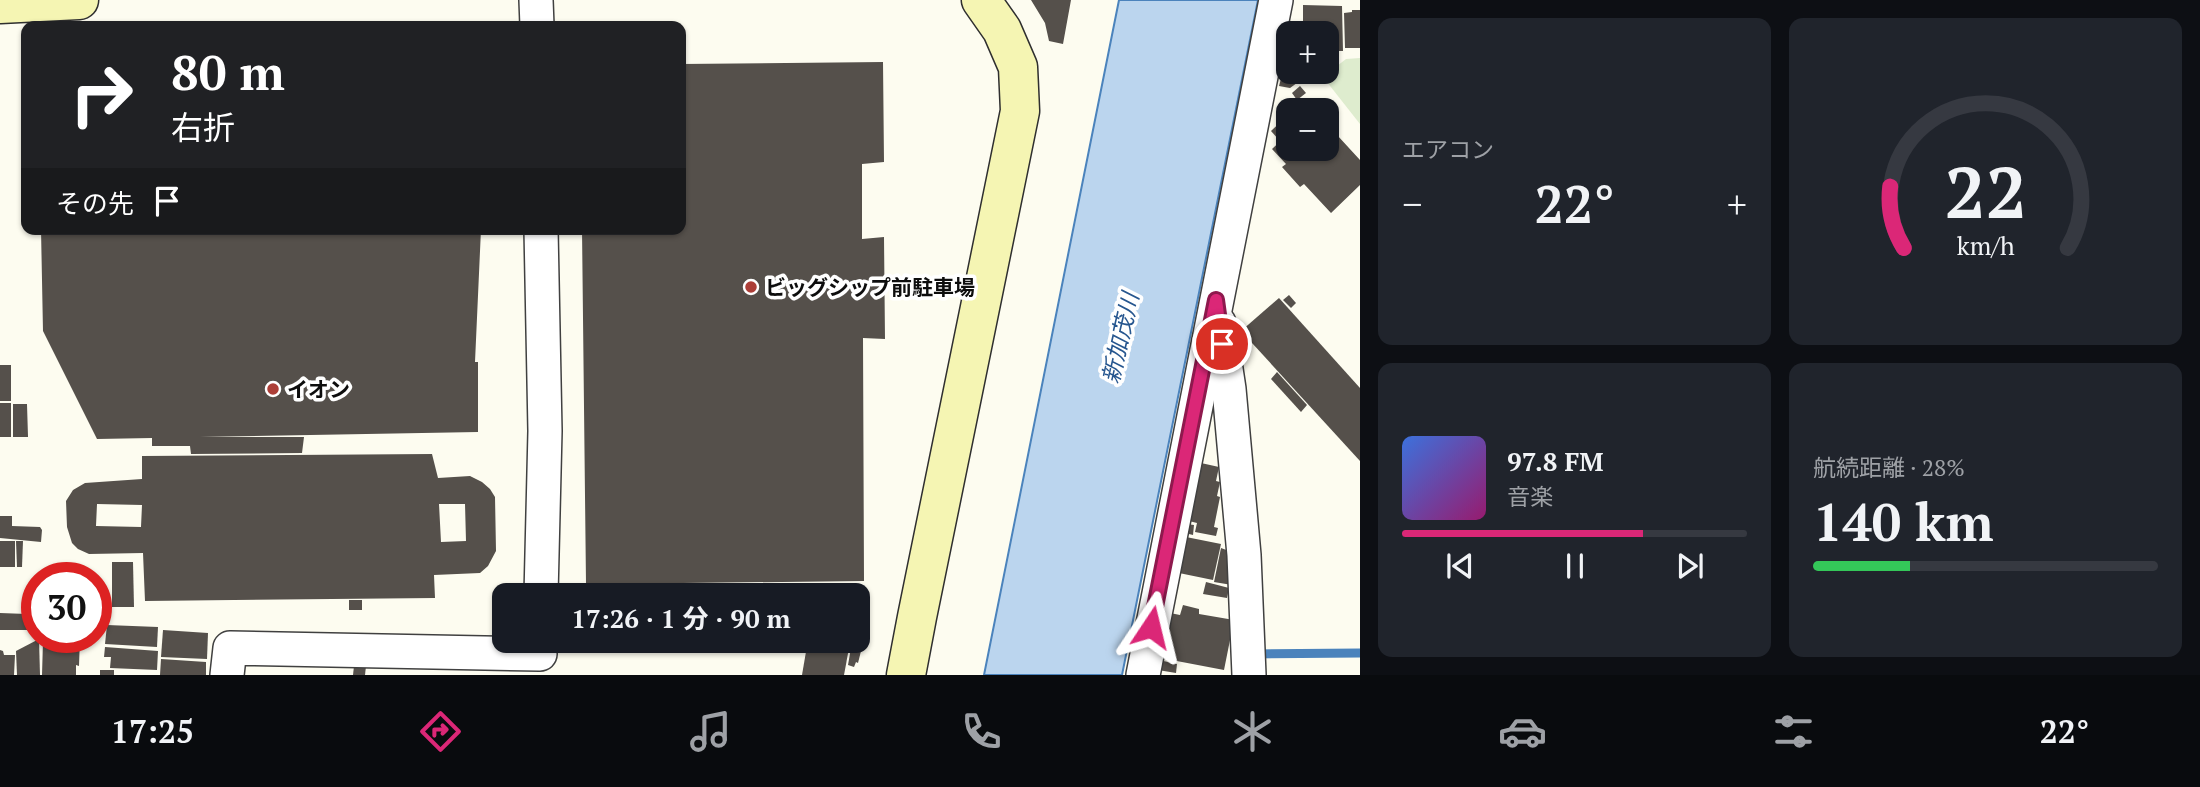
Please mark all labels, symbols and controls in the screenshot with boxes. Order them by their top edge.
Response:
map controls [1276,21,1339,161]
button: + [1276,21,1339,84]
text: 80 m [171,39,285,104]
icon: right [56,49,147,140]
button: − [1276,98,1339,161]
text: 右折 [171,106,235,148]
text: エアコン [1402,134,1494,165]
text: 22 [1944,142,2027,239]
text: 22° [1534,169,1615,238]
text: − [1402,179,1422,229]
text: + [1727,179,1747,229]
icon: arrive [148,182,186,220]
text: その先 [56,186,134,220]
text: km/h [1957,228,2015,261]
place label: ビッグシップ前駐車場 [765,273,975,301]
marker: ビッグシップ前駐車場 [743,279,759,295]
water label: 新加茂川 [1095,287,1146,386]
pin [1192,314,1252,374]
icon: arrive [1203,325,1241,363]
place label: イオン [287,375,350,403]
marker: イオン [265,381,281,397]
text: 97.8 FM [1507,444,1604,478]
text: 航続距離 · 28% [1813,452,1965,483]
text: 音楽 [1507,481,1553,512]
text: 140 km [1813,487,1994,556]
icon: previous [1441,547,1479,585]
icon: pause [1556,547,1594,585]
icon: next [1671,547,1709,585]
speed limit sign: 30 [21,562,112,653]
position arrow [1114,590,1188,664]
text: 17:26 · 1 分 · 90 m [571,601,791,635]
icon: directions [416,707,465,756]
icon: music [686,707,735,756]
icon: phone [957,707,1006,756]
icon: climate [1228,707,1277,756]
icon: car [1498,707,1547,756]
icon: filters [1769,707,1818,756]
text: 17:25 [111,710,194,752]
text: 22° [2040,710,2089,752]

